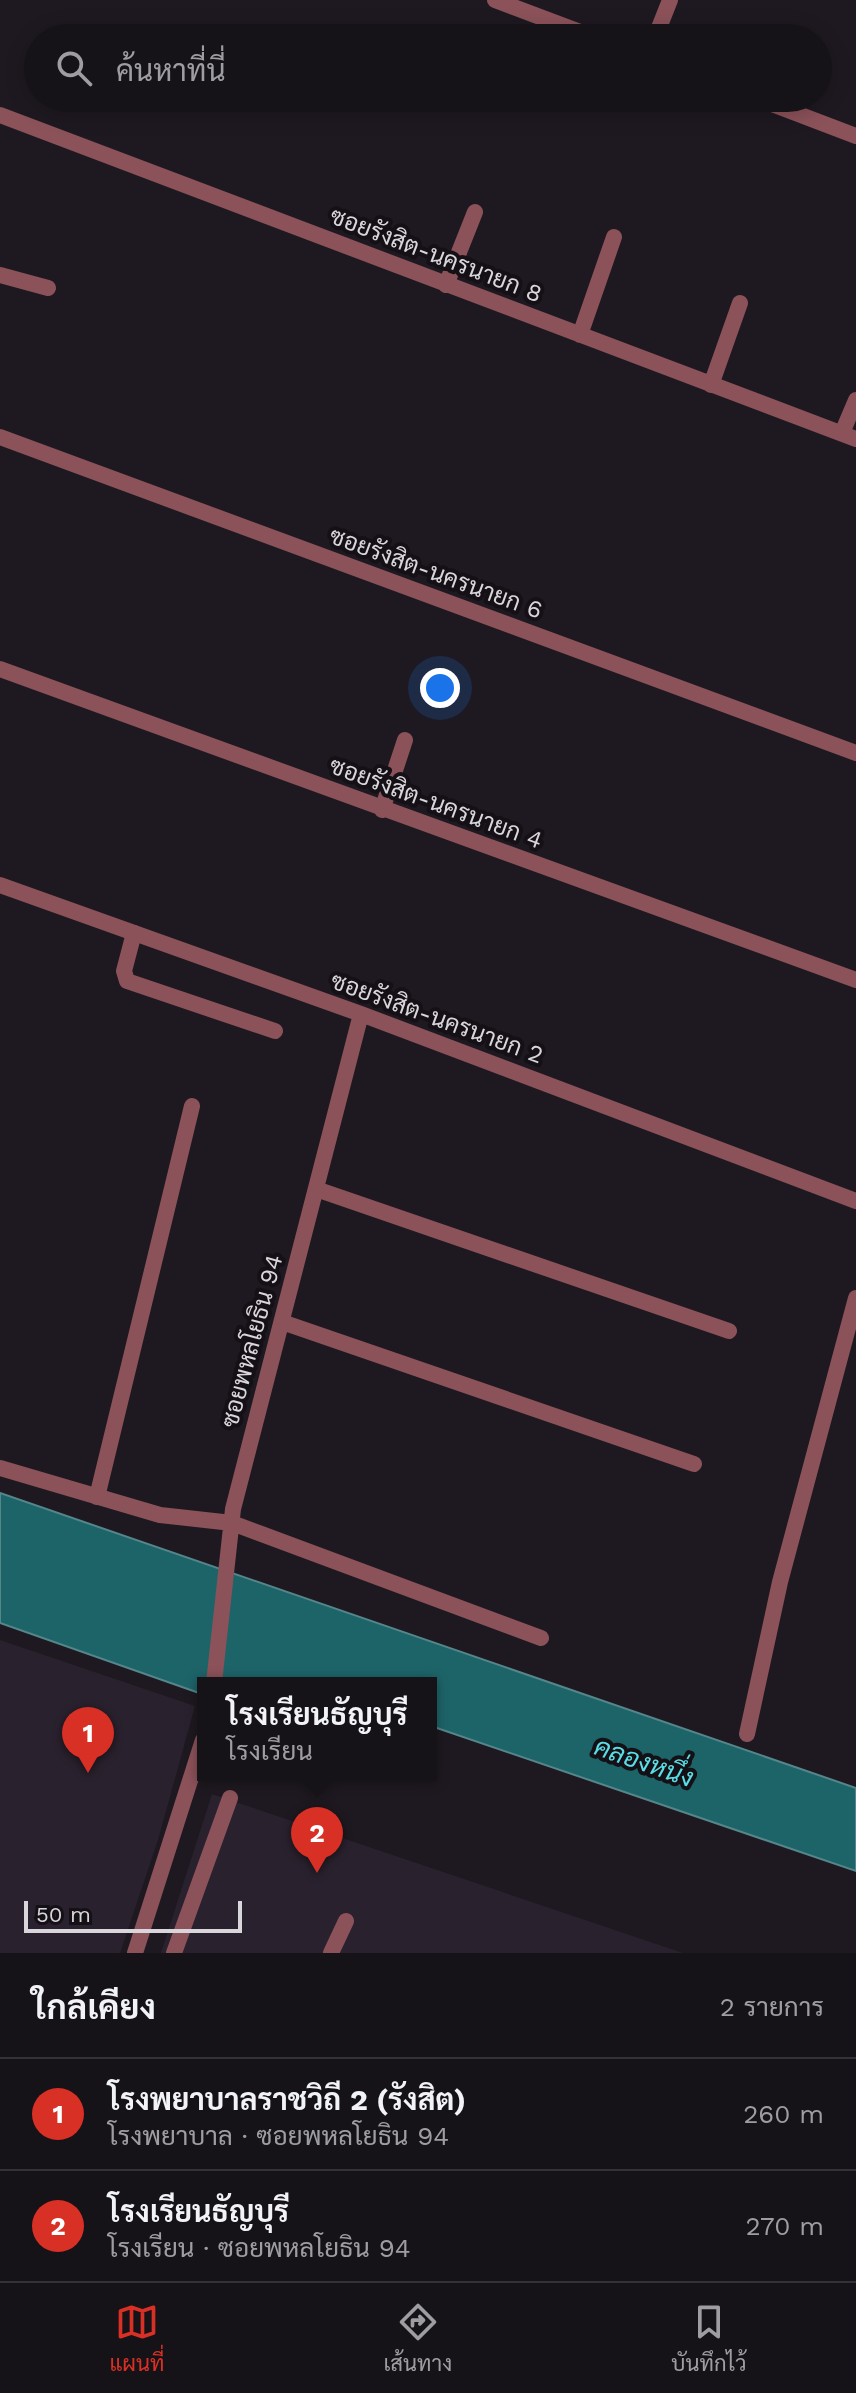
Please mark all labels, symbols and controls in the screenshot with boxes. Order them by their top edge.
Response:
search box [24,24,832,112]
icon: search [52,46,96,90]
text: ค้นหาที่นี่ [116,53,226,88]
street label: ซอยรังสิต-นครนายก 8 [326,202,546,308]
street label: ซอยรังสิต-นครนายก 6 [326,521,546,625]
your location [420,668,460,708]
street label: ซอยรังสิต-นครนายก 4 [326,751,546,855]
street label: ซอยรังสิต-นครนายก 2 [327,967,547,1069]
street label: ซอยพหลโยธิน 94 [214,1251,289,1431]
popup [197,1677,437,1781]
text: โรงเรียนธัญบุรี [227,1697,407,1732]
pin: 1 [62,1707,114,1773]
water label: คลองหนึ่ง [591,1725,700,1793]
text: โรงเรียน [227,1736,313,1766]
pin: 2 [291,1807,343,1873]
scale bar [24,1897,242,1933]
text: 50 m [36,1902,91,1927]
text: ใกล้เคียง [32,1987,156,2027]
text: 2 รายการ [720,1992,824,2022]
text: โรงพยาบาลราชวิถี 2 (รังสิต) [108,2082,466,2117]
text: 1 [52,2099,64,2129]
text: 260 m [743,2099,824,2129]
text: โรงพยาบาล · ซอยพหลโยธิน 94 [108,2121,449,2151]
text: โรงเรียนธัญบุรี [108,2194,289,2229]
text: 2 [50,2211,66,2241]
text: 270 m [745,2211,824,2241]
text: โรงเรียน · ซอยพหลโยธิน 94 [108,2233,411,2263]
tab: แผนที่ [110,2300,164,2376]
tab: เส้นทาง [383,2300,452,2376]
tab: บันทึกไว้ [671,2300,746,2376]

